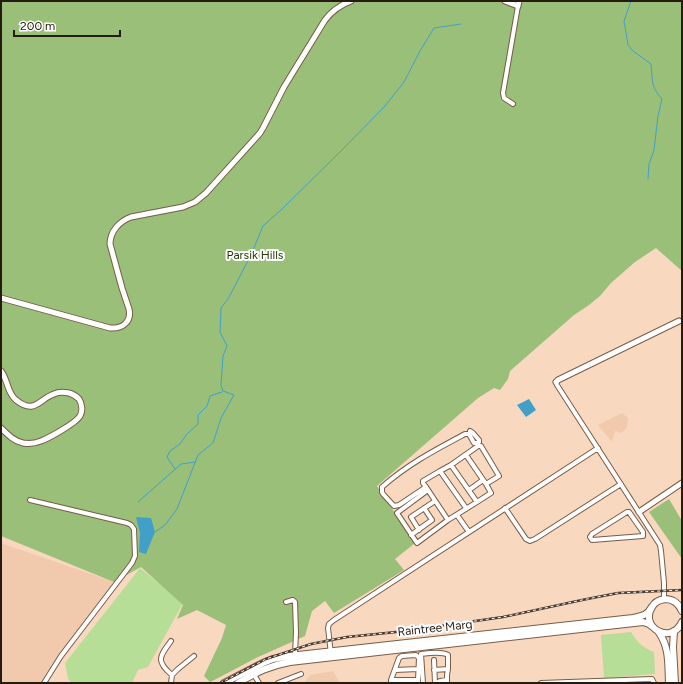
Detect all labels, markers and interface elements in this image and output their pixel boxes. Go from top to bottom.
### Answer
scale bar [14,12,120,38]
text: 200 m [20,19,55,33]
park label: Parsik Hills [227,248,284,262]
street label: Raintree Marg [397,617,473,639]

